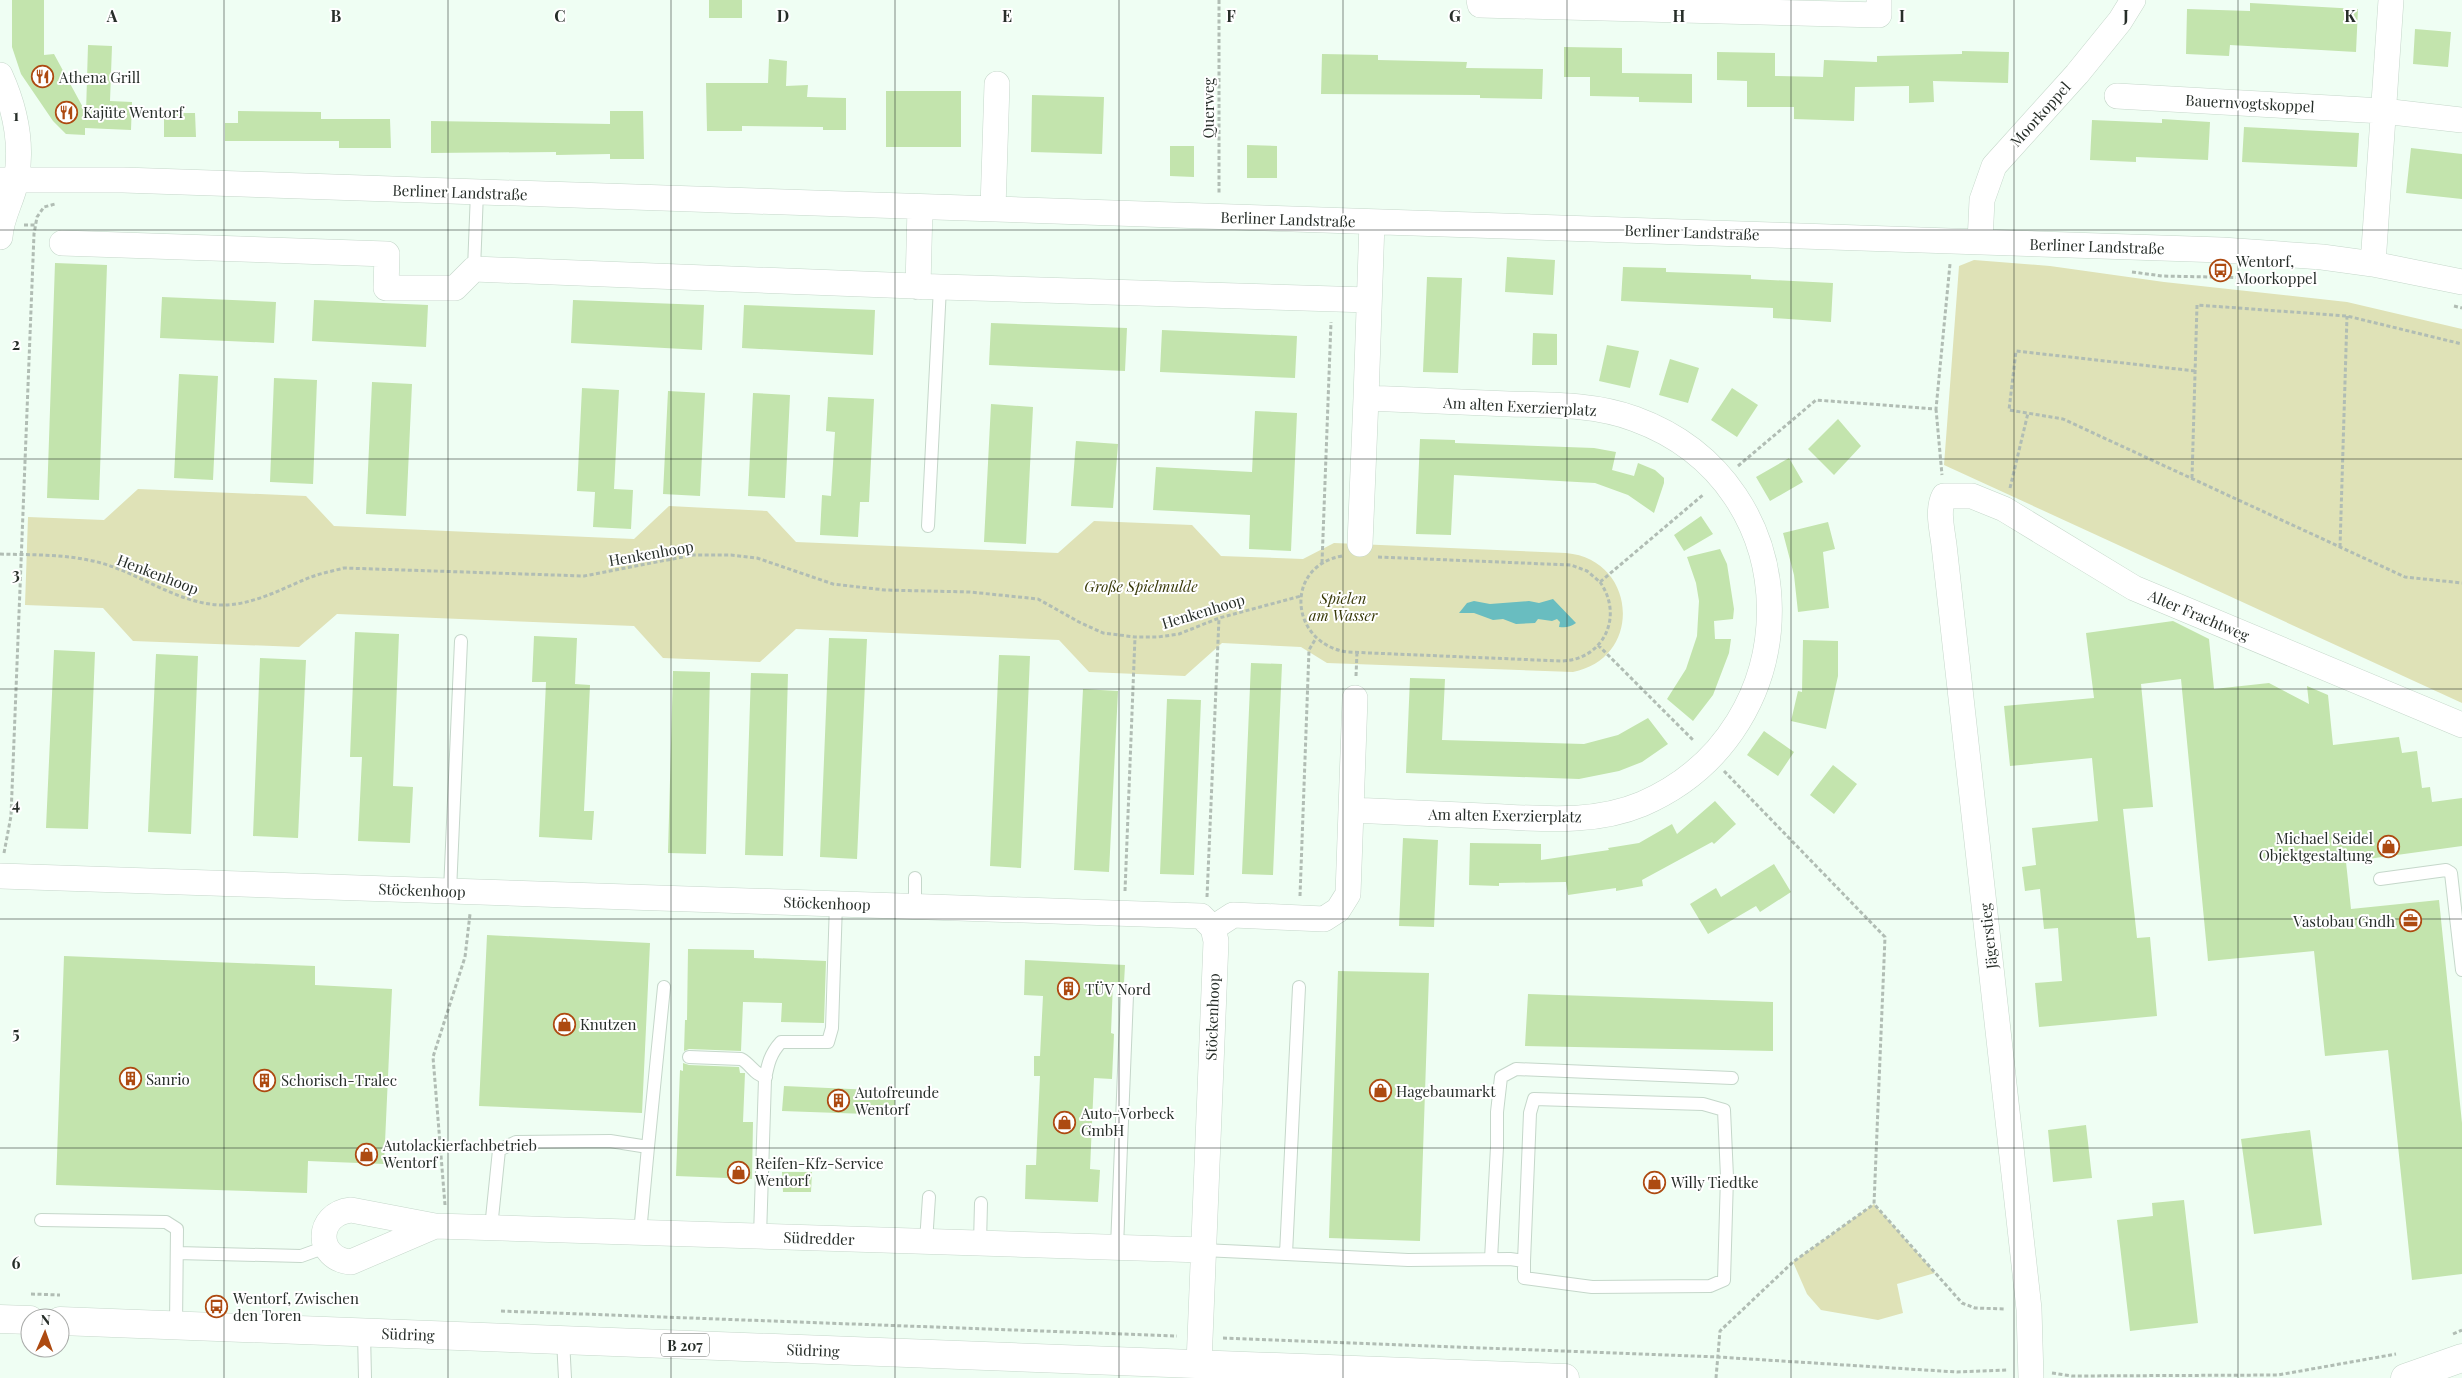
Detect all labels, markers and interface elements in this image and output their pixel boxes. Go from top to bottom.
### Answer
text: A [106,5,118,26]
text: B [331,5,342,26]
text: C [554,5,566,26]
text: D [777,5,789,26]
text: E [1002,5,1012,26]
text: F [1226,5,1236,26]
text: G [1449,5,1461,26]
text: H [1673,5,1686,26]
text: I [1899,5,1905,26]
text: J [2122,5,2129,26]
text: K [2344,5,2356,26]
restaurant icon: Athena Grill [31,65,55,89]
place label: Athena Grill [58,67,140,87]
street label: Querweg [1198,77,1218,139]
street label: Moorkoppel [2005,77,2075,151]
street label: Bauernvogtskoppel [2185,90,2315,116]
restaurant icon: Kajüte Wentorf [55,100,79,124]
place label: Kajüte Wentorf [83,102,184,122]
text: 1 [13,104,19,125]
street label: Berliner Landstraße [392,180,528,204]
street label: Berliner Landstraße [1220,207,1356,231]
street label: Berliner Landstraße [1624,220,1760,244]
street label: Berliner Landstraße [2029,234,2165,258]
place label: Wentorf, Moorkoppel [2235,251,2317,288]
bus stop icon: Wentorf, Moorkoppel [2208,258,2232,282]
text: 2 [12,333,20,354]
street label: Am alten Exerzierplatz [1442,392,1597,420]
street label: Henkenhoop [607,536,695,570]
street label: Henkenhoop [114,549,202,599]
text: 3 [12,563,20,584]
park label: Große Spielmulde [1084,576,1198,596]
street label: Alter Frachtweg [2145,584,2253,645]
park label: Spielen am Wasser [1309,588,1378,625]
street label: Henkenhoop [1159,589,1247,633]
text: 4 [12,793,20,814]
street label: Am alten Exerzierplatz [1427,804,1582,826]
place label: Michael Seidel Objektgestaltung [2259,828,2373,865]
shop icon: Michael Seidel Objektgestaltung [2377,835,2401,859]
street label: Stöckenhoop [378,878,466,902]
street label: Stöckenhoop [783,891,871,915]
street label: Jägerstieg [1975,902,2001,971]
office icon: Vastobau Gndh [2399,909,2423,933]
place label: Vastobau Gndh [2292,911,2395,931]
street label: Stöckenhoop [1200,973,1224,1061]
building icon: TÜV Nord [1057,977,1081,1001]
place label: TÜV Nord [1085,979,1151,999]
shop icon: Knutzen [552,1012,576,1036]
place label: Knutzen [580,1014,637,1034]
text: 5 [12,1022,20,1043]
building icon: Sanrio [118,1067,142,1091]
building icon: Schorisch-Tralec [253,1068,277,1092]
place label: Sanrio [146,1069,190,1089]
place label: Schorisch-Tralec [281,1070,397,1090]
shop icon: Hagebaumarkt [1368,1079,1392,1103]
place label: Hagebaumarkt [1396,1081,1496,1101]
place label: Autofreunde Wentorf [854,1082,939,1119]
building icon: Autofreunde Wentorf [827,1089,851,1113]
place label: Auto-Vorbeck GmbH [1080,1103,1175,1140]
shop icon: Auto-Vorbeck GmbH [1053,1110,1077,1134]
place label: Autolackierfachbetrieb Wentorf [382,1135,537,1172]
shop icon: Autolackierfachbetrieb Wentorf [355,1142,379,1166]
place label: Reifen-Kfz-Service Wentorf [754,1153,884,1190]
shop icon: Reifen-Kfz-Service Wentorf [727,1160,751,1184]
shop icon: Willy Tiedtke [1643,1170,1667,1194]
place label: Willy Tiedtke [1670,1172,1758,1192]
street label: Südredder [783,1227,855,1249]
text: 6 [12,1252,21,1273]
place label: Wentorf, Zwischen den Toren [232,1288,359,1325]
bus stop icon: Wentorf, Zwischen den Toren [205,1295,229,1319]
north arrow [20,1308,70,1358]
text: N [40,1310,51,1329]
street label: Südring [381,1323,435,1345]
road number: B 207 [661,1334,709,1356]
street label: Südring [786,1339,840,1361]

